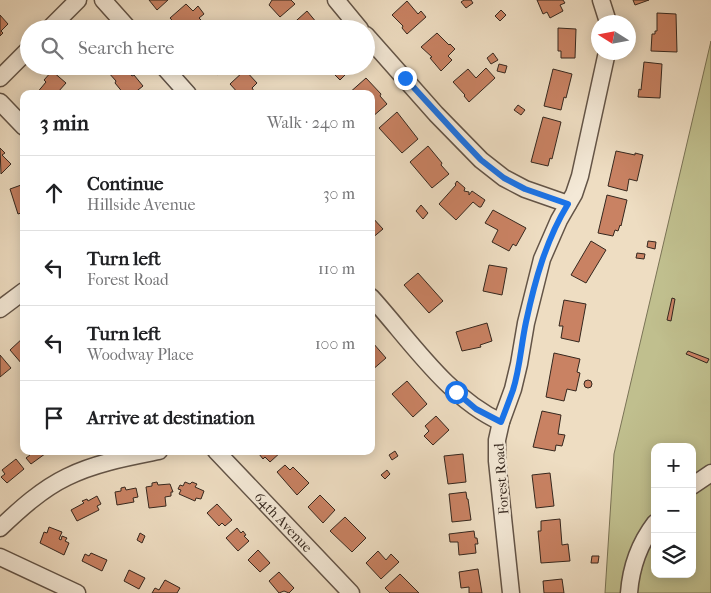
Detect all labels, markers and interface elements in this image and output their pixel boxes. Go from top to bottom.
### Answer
north arrow [591,15,636,60]
search box [20,20,375,75]
icon: search [38,34,66,62]
text: Search here [78,37,174,59]
route end [394,67,417,90]
text: 3 min [40,111,89,135]
text: Walk · 240 m [267,113,355,132]
text: Continue [87,173,163,195]
icon: ahead [40,179,68,207]
text: 30 m [323,184,355,203]
text: Hillside Avenue [87,195,195,214]
text: Turn left [87,248,161,270]
icon: left [40,254,68,282]
text: 110 m [318,259,355,278]
text: Forest Road [87,270,169,289]
text: Turn left [87,323,161,345]
icon: left [40,329,68,357]
text: 100 m [315,334,355,353]
text: Woodway Place [87,345,194,364]
route start [445,381,468,404]
icon: arrive [40,404,68,432]
text: Arrive at destination [87,407,255,429]
street label: Forest Road [490,442,512,515]
map controls [651,443,696,578]
button: + [651,443,696,488]
button: − [651,488,696,533]
street label: 64th Avenue [250,489,316,556]
button: layers [651,533,696,578]

